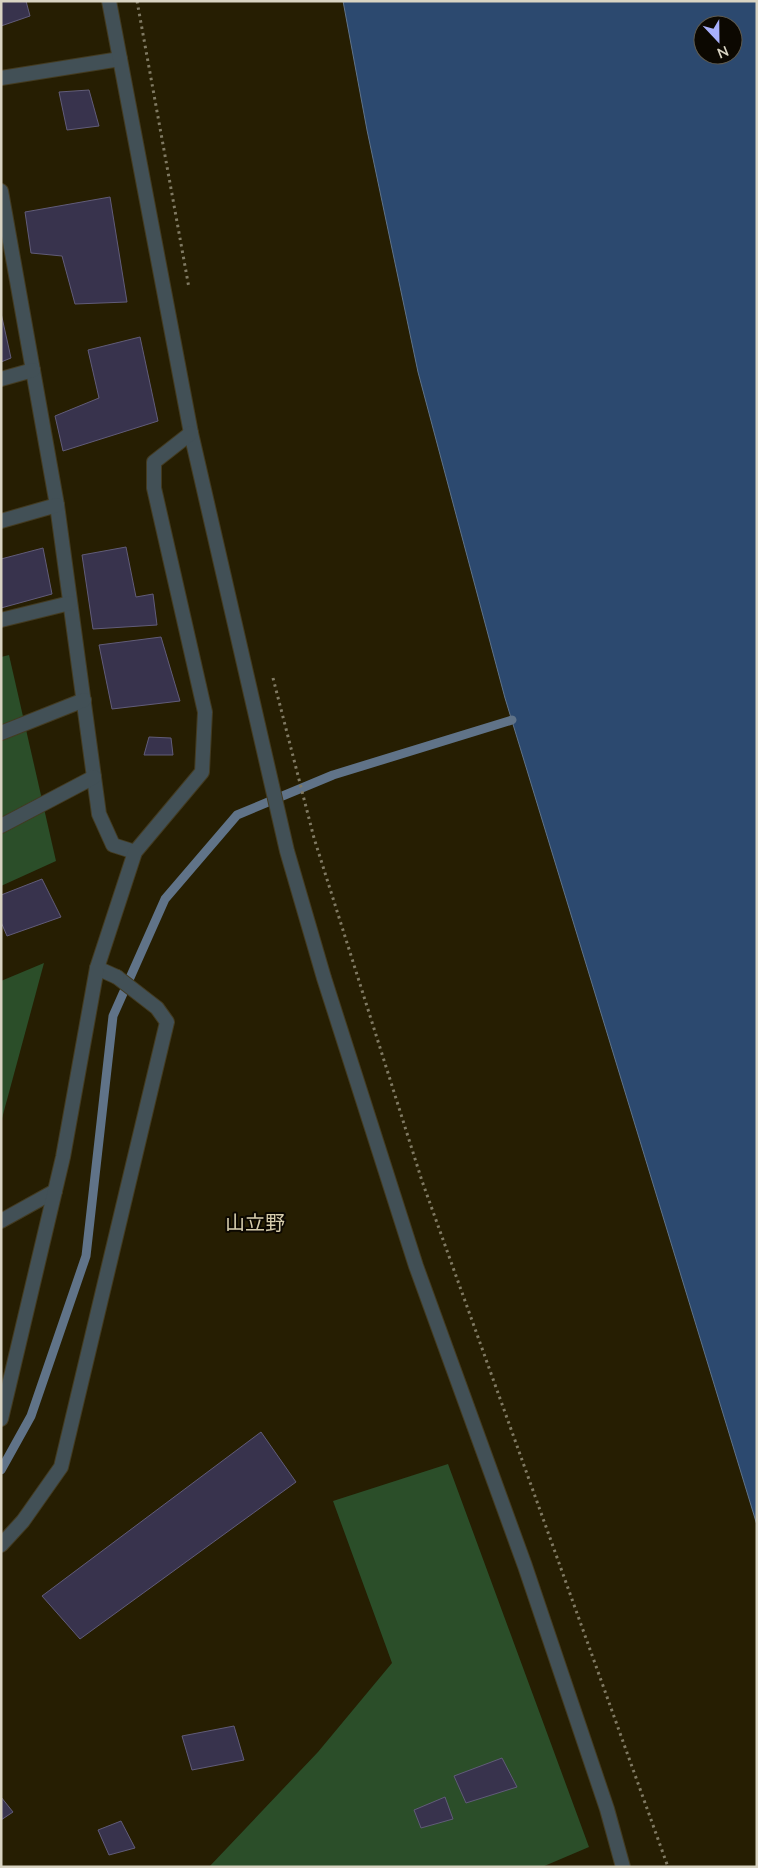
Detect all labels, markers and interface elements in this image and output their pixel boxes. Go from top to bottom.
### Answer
north arrow [693,15,743,65]
text: N [715,43,731,62]
district label: 山立野 [225,1210,285,1234]

